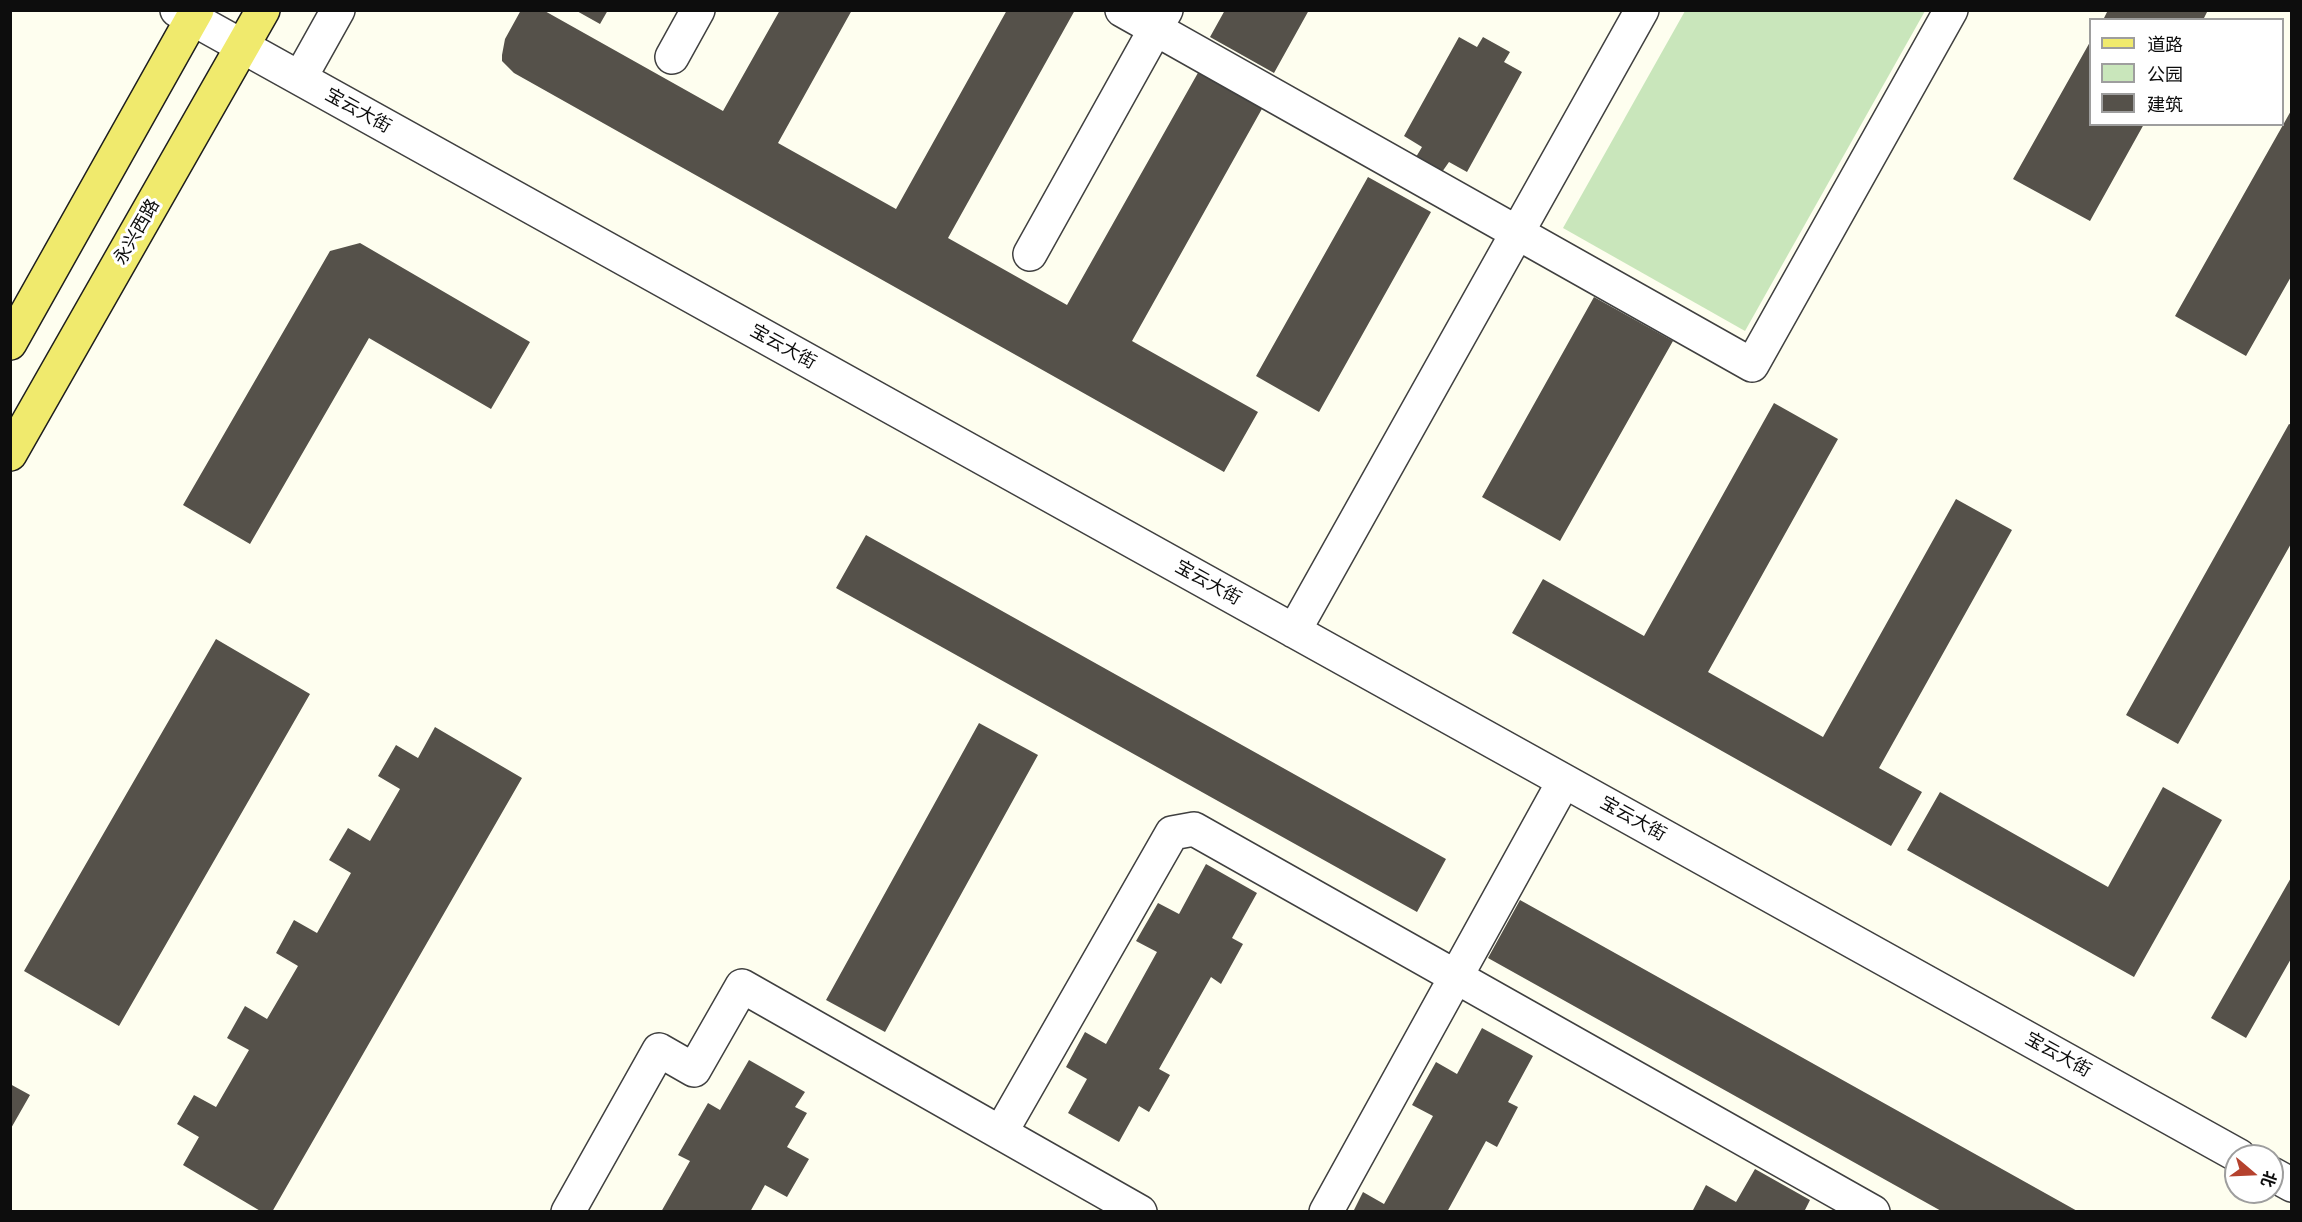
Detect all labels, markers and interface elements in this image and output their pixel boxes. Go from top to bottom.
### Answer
legend [2089,18,2284,126]
text: 道路 [2147,34,2183,56]
text: 公园 [2147,64,2183,86]
street label: 宝云大街 [321,84,395,138]
text: 建筑 [2147,94,2183,116]
street label: 永兴西路 [110,195,164,269]
street label: 宝云大街 [746,320,820,374]
street label: 宝云大街 [1171,556,1245,610]
street label: 宝云大街 [1596,792,1670,846]
street label: 宝云大街 [2021,1028,2095,1082]
north arrow [2224,1144,2284,1204]
text: 北 [2257,1168,2281,1190]

